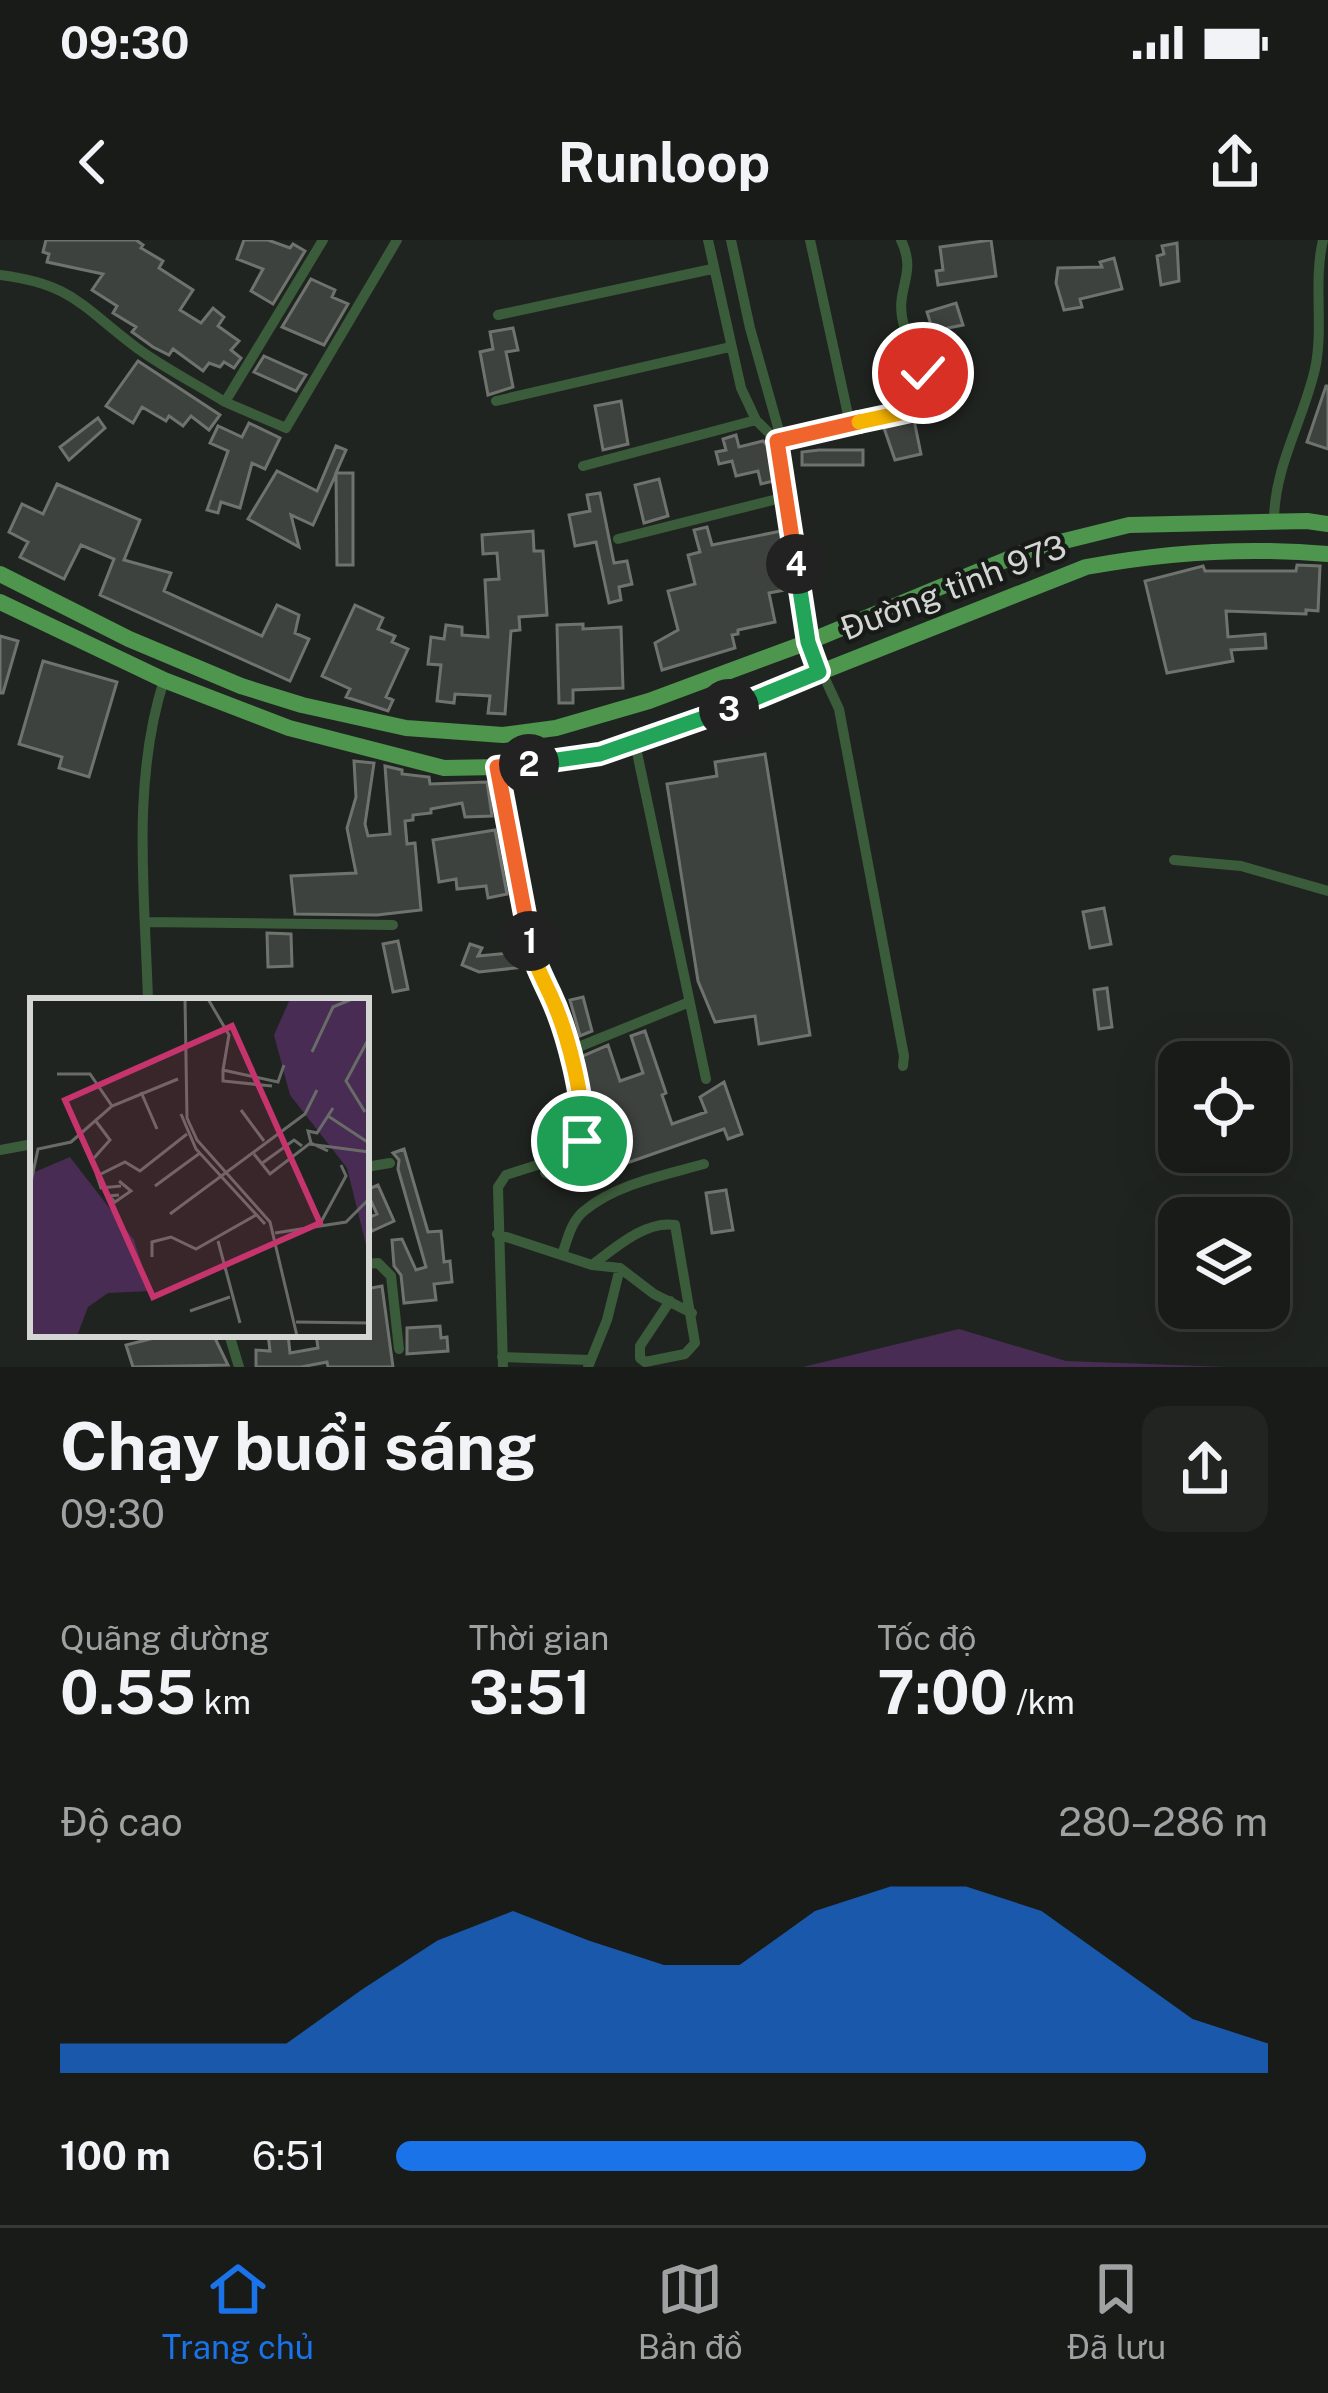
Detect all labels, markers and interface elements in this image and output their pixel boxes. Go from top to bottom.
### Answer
text: 09:30 [60,16,189,69]
icon: back [60,129,126,195]
icon: share [1202,129,1268,195]
text: Runloop [558,131,770,194]
pin [872,322,974,424]
icon: check [890,340,956,406]
street label: Đường tỉnh 973 [835,526,1071,648]
pin: 4 [766,534,826,594]
text: 4 [785,545,807,583]
pin: 3 [699,679,759,739]
text: 3 [718,690,740,728]
pin: 2 [499,734,559,794]
text: 2 [519,745,539,783]
pin: 1 [500,911,560,971]
text: 1 [523,922,537,960]
inset map [30,998,369,1337]
map controls [1158,1041,1290,1329]
button: locate [1158,1041,1290,1173]
pin [531,1090,633,1192]
icon: arrive [549,1108,615,1174]
button: layers [1158,1197,1290,1329]
button: share [1142,1406,1268,1532]
text: Chạy buổi sáng [60,1407,537,1485]
text: 09:30 [60,1491,165,1537]
text: Quãng đường [60,1619,270,1657]
text: Thời gian [469,1619,609,1657]
text: Tốc độ [877,1619,977,1657]
text: 0.55 [60,1657,196,1728]
text: 3:51 [469,1657,591,1728]
text: 7:00 [877,1657,1008,1728]
text: km [196,1683,251,1721]
text: /km [1008,1683,1075,1721]
text: Độ cao [60,1799,183,1845]
text: 280–286 m [1059,1799,1268,1845]
text: 100 m [60,2133,171,2179]
text: 6:51 [252,2133,326,2179]
tab: Trang chủ [162,2256,314,2366]
tab: Bản đồ [638,2256,743,2366]
tab: Đã lưu [1066,2256,1166,2366]

